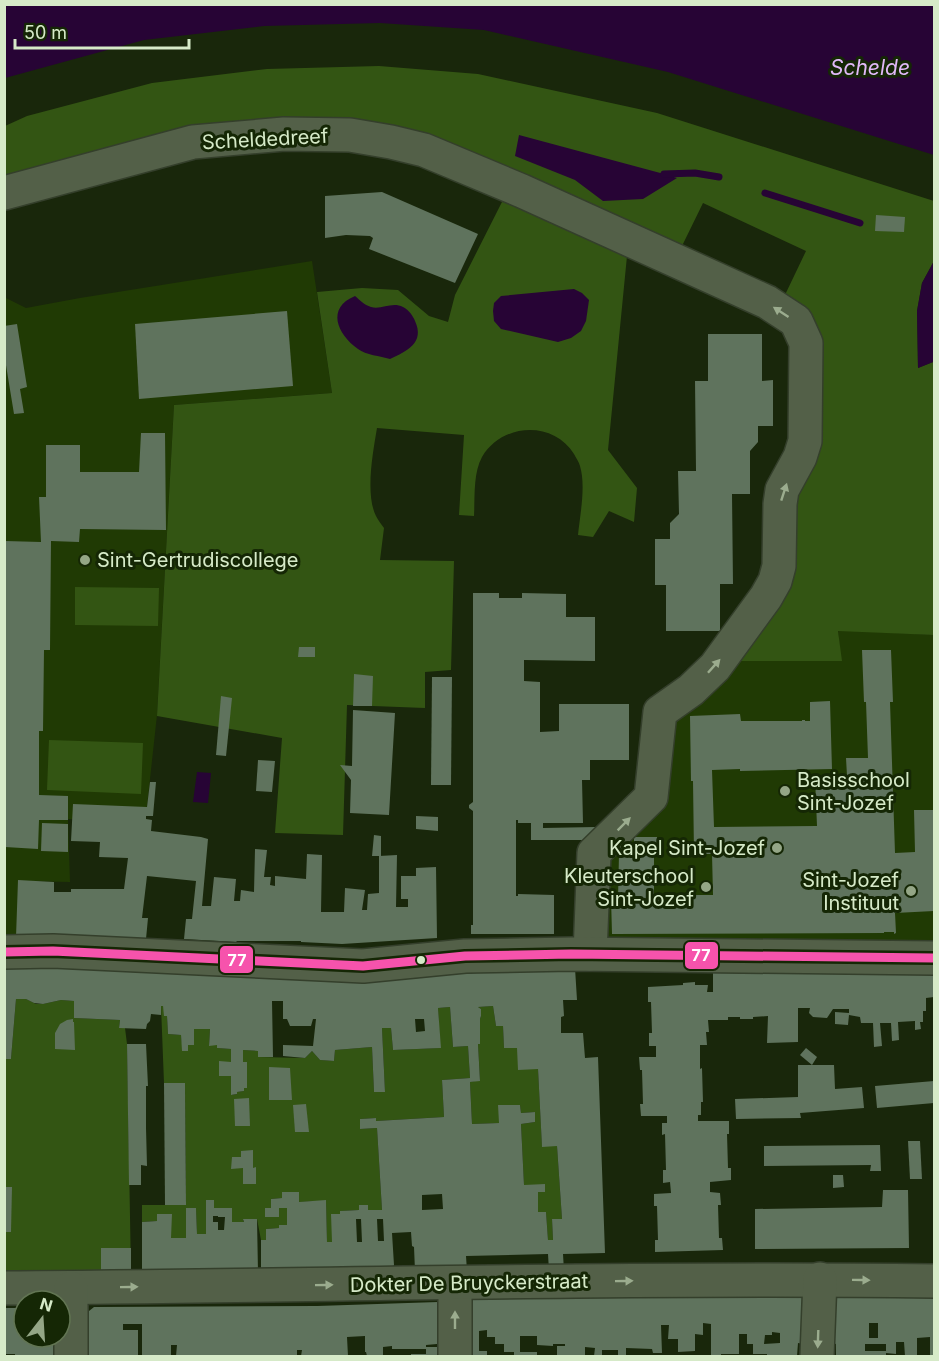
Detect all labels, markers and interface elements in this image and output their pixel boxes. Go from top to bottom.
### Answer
scale bar [15,12,189,50]
text: 50 m [24,22,67,43]
water label: Schelde [830,55,910,80]
street label: Scheldedreef [201,124,329,154]
one-way arrow [773,307,789,318]
one-way arrow [779,483,789,501]
place label: Sint-Gertrudiscollege [97,548,299,572]
marker: Sint-Gertrudiscollege [78,553,92,567]
one-way arrow [707,659,721,674]
place label: Basisschool Sint-Jozef [797,768,910,815]
marker: Basisschool Sint-Jozef [778,784,792,798]
one-way arrow [616,817,630,831]
place label: Kapel Sint-Jozef [609,836,766,860]
marker: Kapel Sint-Jozef [770,841,784,855]
place label: Kleuterschool Sint-Jozef [564,864,695,911]
place label: Sint-Jozef Instituut [802,868,900,915]
marker: Kleuterschool Sint-Jozef [699,880,713,894]
marker: Sint-Jozef Instituut [904,884,918,898]
line badge: 77 [684,941,719,970]
line badge: 77 [219,945,254,974]
text: 77 [692,945,710,965]
text: 77 [228,950,246,970]
unlabelled marker [415,954,427,966]
street label: Dokter De Bruyckerstraat [350,1269,589,1297]
one-way arrow [852,1275,871,1285]
one-way arrow [615,1276,634,1286]
one-way arrow [315,1280,334,1290]
one-way arrow [120,1282,139,1292]
north arrow [12,1289,72,1349]
text: N [38,1293,55,1316]
one-way arrow [450,1310,460,1329]
one-way arrow [813,1329,823,1348]

